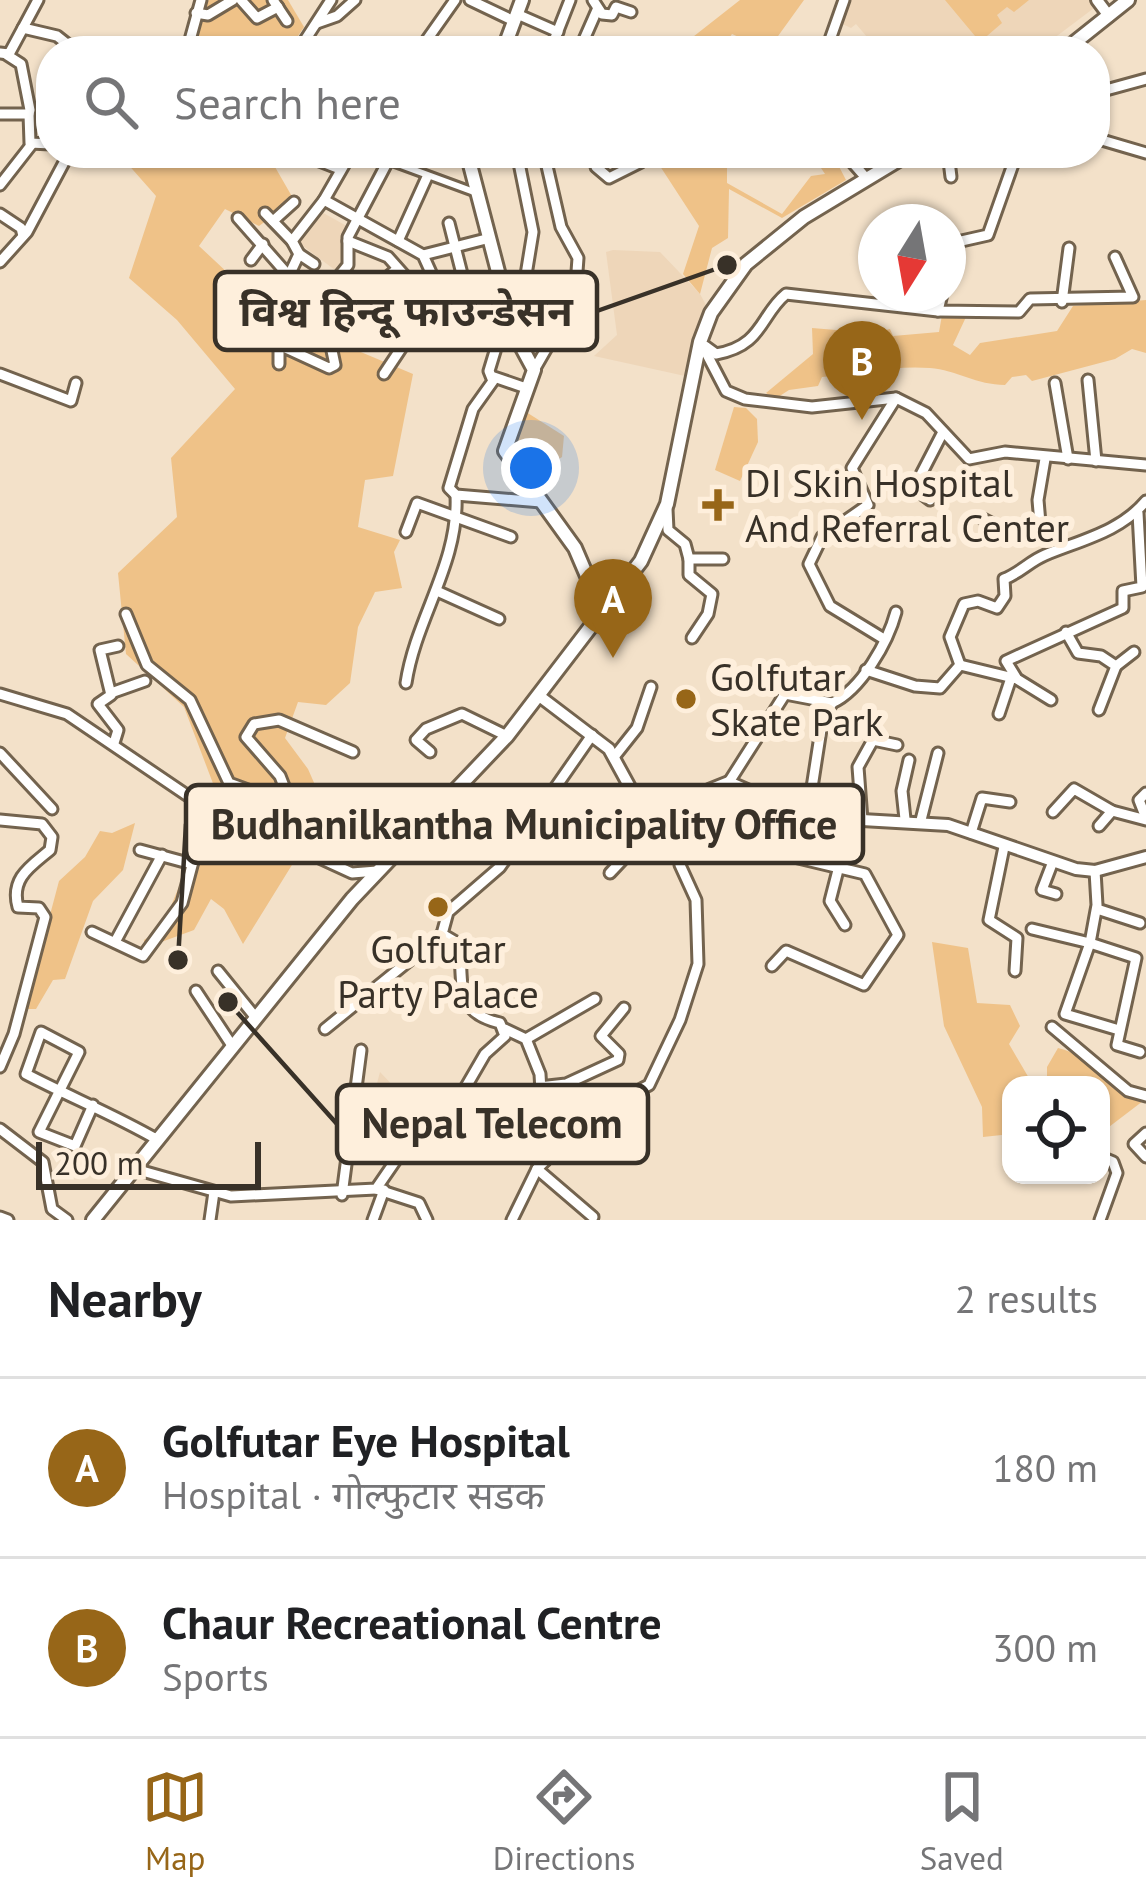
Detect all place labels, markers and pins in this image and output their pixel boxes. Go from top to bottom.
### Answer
callout: विश्व हिन्दू फाउन्डेसन [215,272,597,350]
pin: B [823,321,901,420]
place label: DI Skin Hospital And Referral Center [745,457,1069,553]
marker: DI Skin Hospital And Referral Center [702,489,734,521]
pin: A [574,559,652,658]
place label: Golfutar Skate Park [710,651,884,747]
marker: Golfutar Skate Park [673,686,699,712]
callout: Budhanilkantha Municipality Office [186,785,863,863]
marker: Golfutar Party Palace [425,894,451,920]
place label: Golfutar Party Palace [337,923,539,1019]
callout: Nepal Telecom [337,1085,648,1163]

